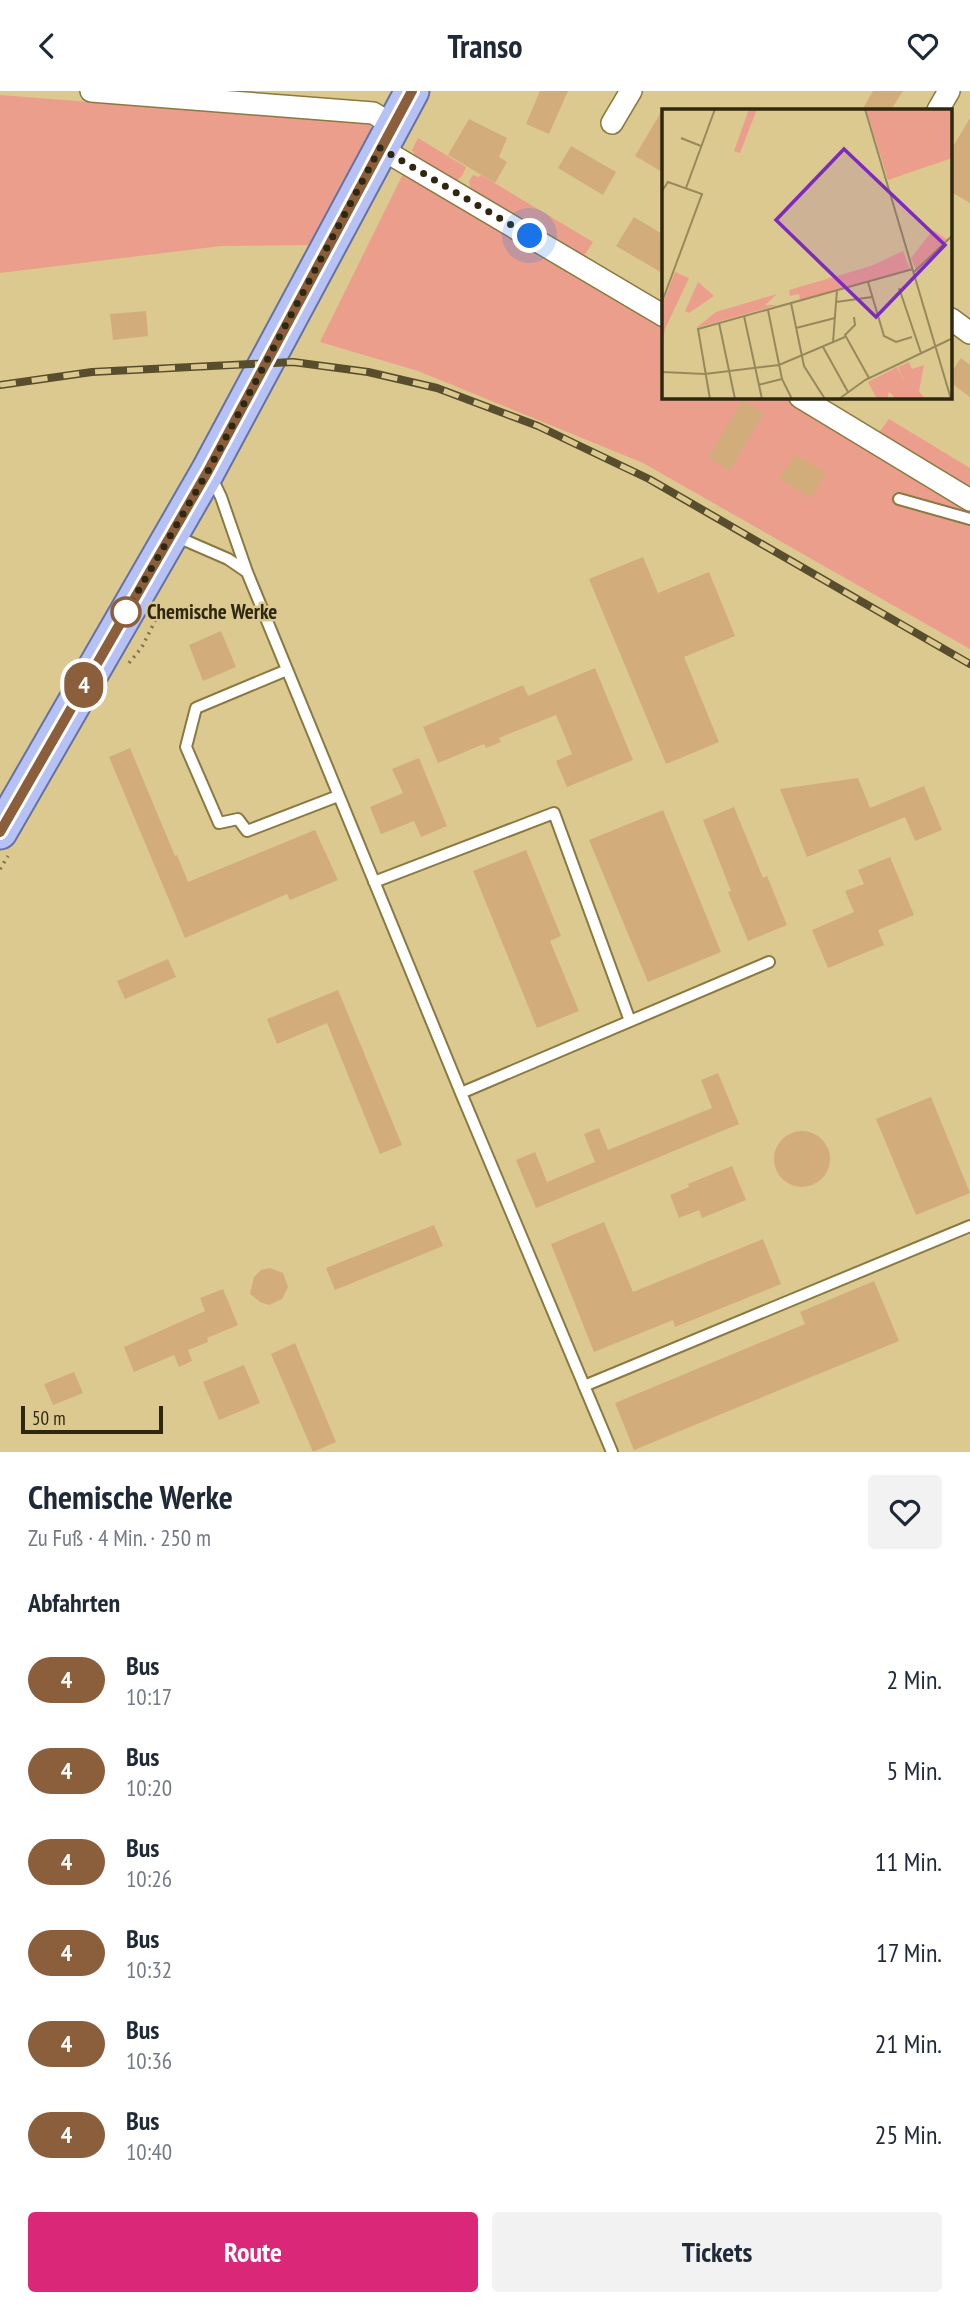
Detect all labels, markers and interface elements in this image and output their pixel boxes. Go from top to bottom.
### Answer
text: Transo [448,25,522,67]
icon: back [28,27,66,65]
icon: heart [904,27,942,65]
inset map [662,109,953,399]
your location [512,218,547,253]
marker: Chemische Werke [111,597,141,627]
place label: Chemische Werke [147,598,277,625]
line badge: 4 [61,662,107,708]
text: 4 [78,669,90,700]
scale bar [21,1403,163,1435]
text: 50 m [32,1406,66,1430]
text: Chemische Werke [28,1475,233,1518]
button: heart [868,1475,942,1549]
text: Zu Fuß · 4 Min. · 250 m [28,1523,211,1552]
text: Abfahrten [28,1586,120,1619]
text: Bus [126,1649,159,1682]
text: 2 Min. [887,1663,942,1696]
text: 4 [61,1664,72,1695]
text: 10:17 [126,1682,172,1711]
text: Bus [126,1740,159,1773]
text: 5 Min. [887,1754,942,1787]
text: 4 [61,1755,72,1786]
text: 10:20 [126,1773,172,1802]
text: Bus [126,1831,159,1864]
text: 11 Min. [875,1845,942,1878]
text: 4 [61,1846,72,1877]
text: 10:26 [126,1864,172,1893]
text: Bus [126,1922,159,1955]
text: 17 Min. [876,1936,942,1969]
text: 4 [61,1937,72,1968]
text: 10:32 [126,1955,172,1984]
text: Bus [126,2013,159,2046]
text: 21 Min. [875,2027,942,2060]
text: 4 [61,2028,72,2059]
text: 10:36 [126,2046,172,2075]
text: Bus [126,2104,159,2137]
text: 25 Min. [875,2118,942,2151]
text: 4 [61,2119,72,2150]
text: 10:40 [126,2137,172,2166]
button: Route [28,2212,478,2292]
button: Tickets [492,2212,942,2292]

